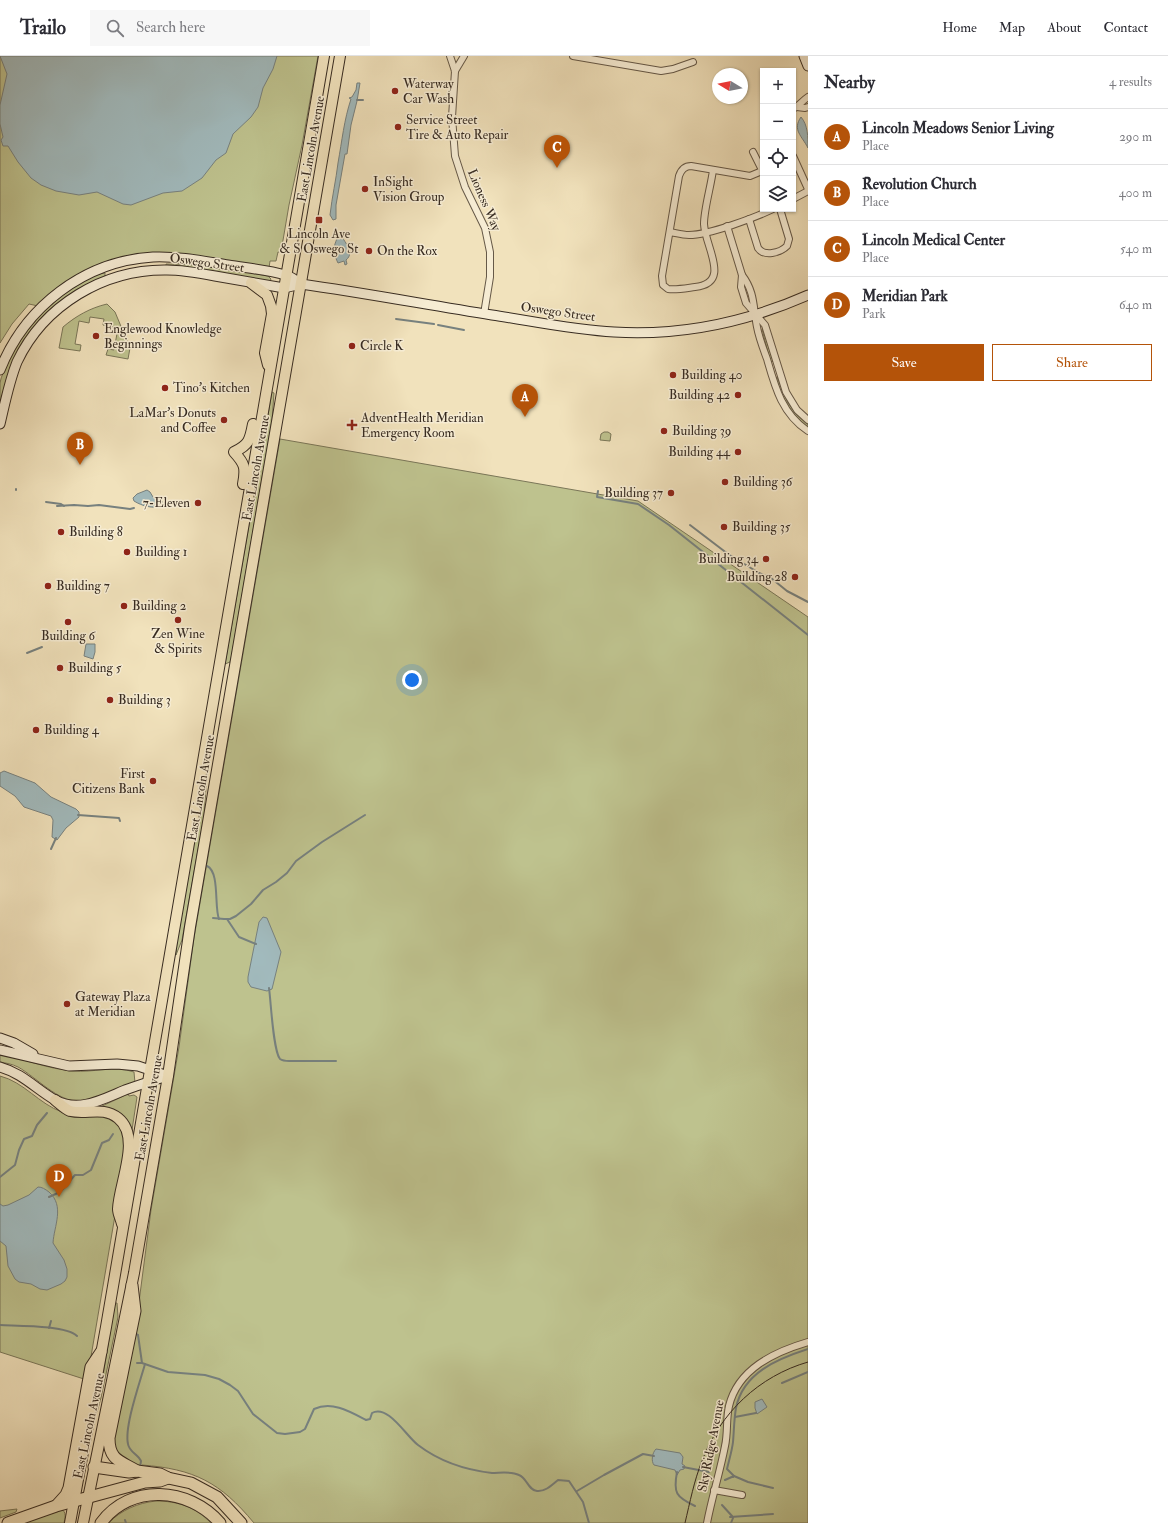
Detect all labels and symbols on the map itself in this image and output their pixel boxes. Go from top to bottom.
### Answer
north arrow [712,68,748,104]
place label: Waterway Car Wash [402,76,454,107]
marker: Waterway Car Wash [390,86,400,96]
street label: East Lincoln Avenue [294,94,328,203]
place label: Service Street Tire & Auto Repair [406,112,509,144]
marker: Service Street Tire & Auto Repair [393,122,403,132]
pin: C [544,135,570,168]
street label: Lioness Way [463,167,504,234]
place label: InSight Vision Group [373,174,445,206]
marker: InSight Vision Group [360,184,370,194]
marker: Lincoln Ave & S Oswego St [314,215,324,225]
place label: Lincoln Ave & S Oswego St [280,226,358,257]
place label: On the Rox [377,243,438,259]
marker: On the Rox [364,246,374,256]
street label: Oswego Street [169,250,245,276]
street label: Oswego Street [520,299,596,325]
place label: Englewood Knowledge Beginnings [104,321,222,352]
marker: Englewood Knowledge Beginnings [91,331,101,341]
place label: Circle K [360,338,404,354]
marker: Circle K [347,341,357,351]
place label: Building 40 [681,367,742,383]
marker: Building 40 [668,370,678,380]
place label: Tino's Kitchen [173,380,250,396]
marker: Tino's Kitchen [160,383,170,393]
pin: A [512,384,538,417]
place label: Building 42 [669,387,730,403]
marker: Building 42 [733,390,743,400]
place label: LaMar's Donuts and Coffee [129,405,217,436]
place label: AdventHealth Meridian Emergency Room [360,410,484,442]
street label: East Lincoln Avenue [239,413,273,522]
marker: LaMar's Donuts and Coffee [219,415,229,425]
marker: AdventHealth Meridian Emergency Room [346,419,358,431]
place label: Building 39 [672,423,731,439]
marker: Building 39 [659,426,669,436]
pin: B [67,432,93,465]
place label: Building 44 [668,444,731,460]
marker: Building 44 [733,447,743,457]
place label: Building 36 [733,474,794,490]
marker: Building 36 [720,477,730,487]
place label: Building 37 [604,485,663,501]
marker: Building 37 [666,488,676,498]
place label: 7-Eleven [143,495,190,511]
marker: 7-Eleven [193,498,203,508]
place label: Building 35 [732,519,791,535]
marker: Building 35 [719,522,729,532]
place label: Building 8 [69,524,123,540]
marker: Building 8 [56,527,66,537]
place label: Building 1 [135,544,188,560]
marker: Building 1 [122,547,132,557]
place label: Building 34 [698,551,759,567]
marker: Building 34 [761,554,771,564]
place label: Building 28 [727,569,787,585]
marker: Building 28 [790,572,800,582]
place label: Building 7 [56,578,110,594]
marker: Building 7 [43,581,53,591]
place label: Building 2 [132,598,187,614]
marker: Building 2 [119,601,129,611]
marker: Zen Wine & Spirits [173,615,183,625]
marker: Building 6 [63,617,73,627]
place label: Zen Wine & Spirits [151,626,205,658]
place label: Building 6 [41,628,97,644]
place label: Building 5 [68,660,122,676]
marker: Building 5 [55,663,65,673]
your location [402,670,422,690]
place label: Building 3 [118,692,171,708]
marker: Building 3 [105,695,115,705]
place label: Building 4 [44,722,100,738]
marker: Building 4 [31,725,41,735]
street label: East Lincoln Avenue [184,733,218,842]
place label: First Citizens Bank [72,766,146,797]
marker: First Citizens Bank [148,776,158,786]
place label: Gateway Plaza at Meridian [75,989,151,1020]
marker: Gateway Plaza at Meridian [62,999,72,1009]
street label: East Lincoln Avenue [132,1053,166,1162]
pin: D [46,1164,72,1197]
street label: East Lincoln Avenue [70,1371,108,1480]
street label: Sky Ridge Avenue [694,1398,729,1493]

